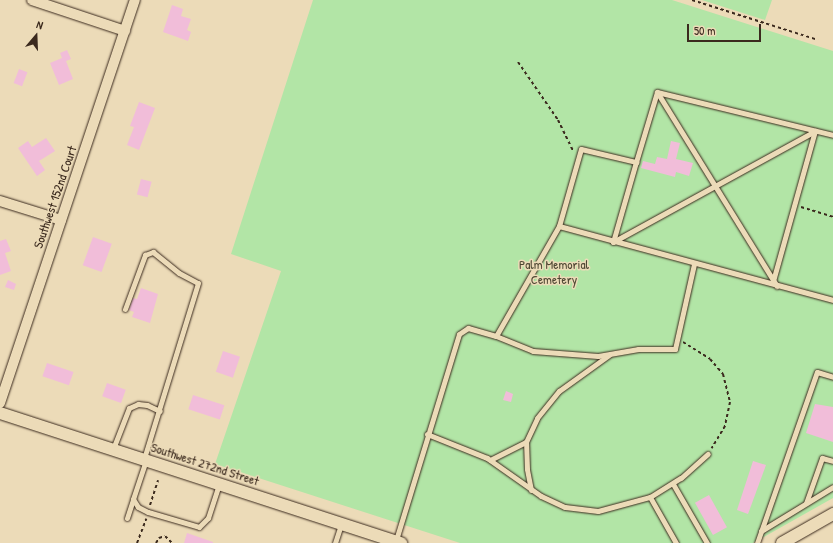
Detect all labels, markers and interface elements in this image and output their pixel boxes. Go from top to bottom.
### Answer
north arrow [16,16,56,56]
scale bar [689,16,763,42]
text: N [35,17,45,32]
text: 50 m [694,22,715,39]
street label: Southwest 152nd Court [30,144,80,250]
park label: Palm Memorial Cemetery [519,257,589,288]
street label: Southwest 272nd Street [149,439,261,489]

